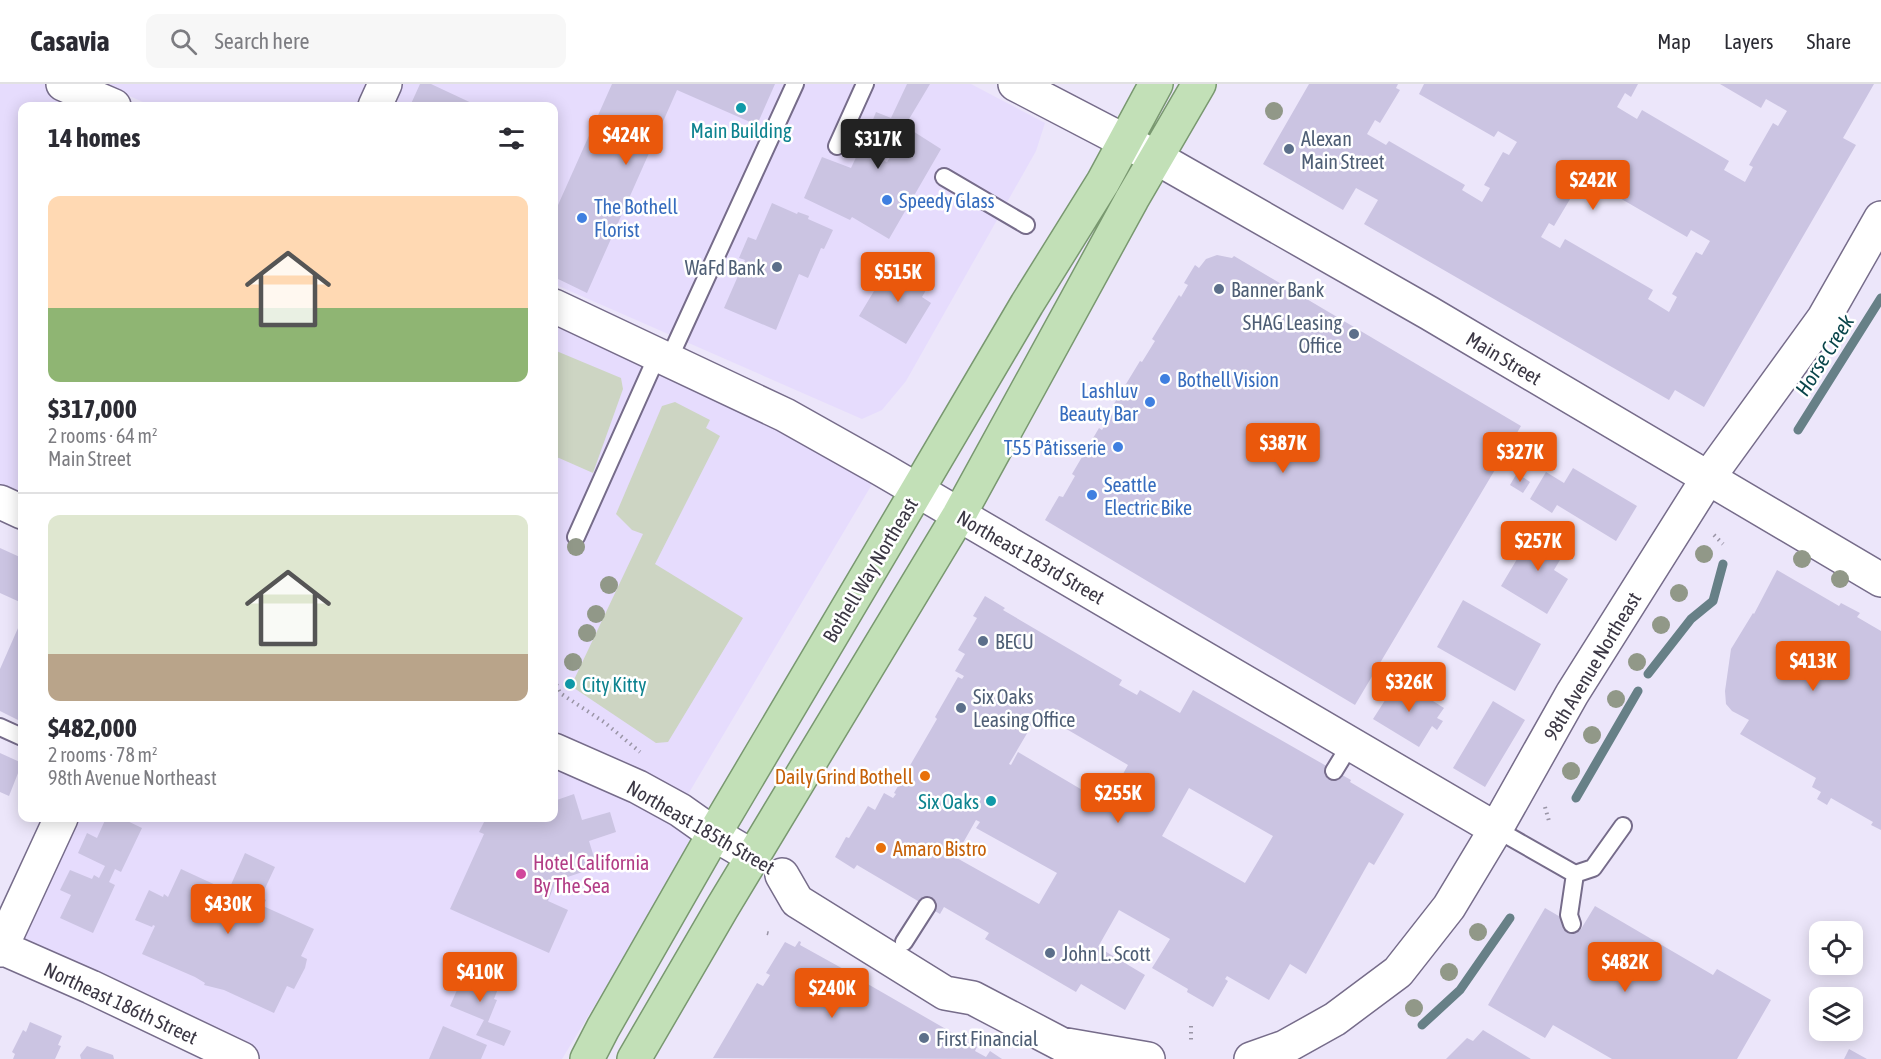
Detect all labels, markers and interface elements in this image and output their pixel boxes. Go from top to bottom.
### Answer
search box [146,14,566,68]
text: Casavia [30,25,110,57]
icon: search [167,25,200,58]
text: Search here [215,28,309,54]
text: Map [1657,29,1691,53]
text: Layers [1724,29,1774,53]
text: Share [1807,29,1851,53]
marker: Main Building [734,101,748,115]
pin: $424K [584,115,668,166]
place label: Main Building [691,119,792,142]
pin: $317K [836,119,920,170]
icon: filters [495,122,528,155]
text: 14 homes [48,123,141,153]
text: $424K [603,123,649,146]
text: $317K [855,127,901,150]
place label: Alexan Main Street [1301,127,1385,173]
marker: Alexan Main Street [1282,142,1296,156]
pin: $242K [1551,160,1635,211]
text: $242K [1570,168,1616,191]
place label: Speedy Glass [899,189,995,212]
marker: Speedy Glass [880,193,894,207]
place label: The Bothell Florist [594,195,679,241]
marker: The Bothell Florist [575,211,589,225]
icon: home [234,235,342,343]
pin: $515K [856,252,940,303]
place label: WaFd Bank [685,256,765,279]
marker: WaFd Bank [770,260,784,274]
text: $515K [875,260,921,283]
place label: Banner Bank [1231,278,1324,301]
marker: Banner Bank [1212,282,1226,296]
water label: Horse Creek [1790,309,1859,400]
place label: SHAG Leasing Office [1243,311,1342,357]
marker: SHAG Leasing Office [1347,327,1361,341]
street label: Main Street [1462,327,1546,390]
place label: Bothell Vision [1177,368,1279,391]
marker: Bothell Vision [1158,372,1172,386]
place label: Lashluv Beauty Bar [1059,379,1139,425]
text: $317,000 [48,394,137,424]
marker: Lashluv Beauty Bar [1143,395,1157,409]
pin: $387K [1241,423,1325,474]
text: 2 rooms · 64 m² [48,424,158,447]
text: $387K [1260,431,1306,454]
pin: $327K [1478,432,1562,483]
place label: T55 Pâtisserie [1004,436,1106,459]
marker: T55 Pâtisserie [1111,440,1125,454]
text: $327K [1497,440,1543,463]
text: Main Street [48,447,132,470]
place label: Seattle Electric Bike [1104,473,1192,519]
marker: Seattle Electric Bike [1085,488,1099,502]
street label: Bothell Way Northeast [818,493,922,646]
street label: Northeast 183rd Street [953,505,1109,609]
pin: $257K [1496,521,1580,572]
text: $257K [1515,529,1561,552]
icon: home [234,554,342,662]
street label: 98th Avenue Northeast [1539,588,1645,744]
place label: BECU [995,630,1034,653]
marker: BECU [976,634,990,648]
pin: $413K [1771,641,1855,692]
text: $413K [1790,649,1836,672]
pin: $326K [1367,662,1451,713]
text: $326K [1386,670,1432,693]
place label: City Kitty [582,673,647,696]
marker: City Kitty [563,677,577,691]
place label: Six Oaks Leasing Office [973,685,1075,731]
marker: Six Oaks Leasing Office [954,701,968,715]
text: $482,000 [48,713,137,743]
text: 2 rooms · 78 m² [48,743,158,766]
place label: Daily Grind Bothell [775,765,914,788]
text: 98th Avenue Northeast [48,766,217,789]
marker: Daily Grind Bothell [918,769,932,783]
pin: $255K [1076,773,1160,824]
street label: Northeast 185th Street [623,775,779,879]
text: $255K [1095,781,1141,804]
place label: Six Oaks [918,790,979,813]
marker: Six Oaks [984,794,998,808]
place label: Amaro Bistro [893,837,987,860]
marker: Amaro Bistro [874,841,888,855]
place label: Hotel California By The Sea [533,851,649,897]
marker: Hotel California By The Sea [514,867,528,881]
pin: $430K [186,884,270,935]
text: $430K [205,892,251,915]
map controls [1809,921,1863,1041]
button: locate [1809,921,1863,975]
place label: John L. Scott [1062,942,1151,965]
pin: $482K [1583,942,1667,993]
marker: John L. Scott [1043,946,1057,960]
text: $482K [1602,950,1648,973]
pin: $410K [438,952,522,1003]
street label: Northeast 186th Street [41,957,202,1049]
text: $410K [457,960,503,983]
pin: $240K [790,968,874,1019]
text: $240K [809,976,855,999]
button: layers [1809,987,1863,1041]
place label: First Financial [936,1027,1039,1050]
marker: First Financial [917,1031,931,1045]

